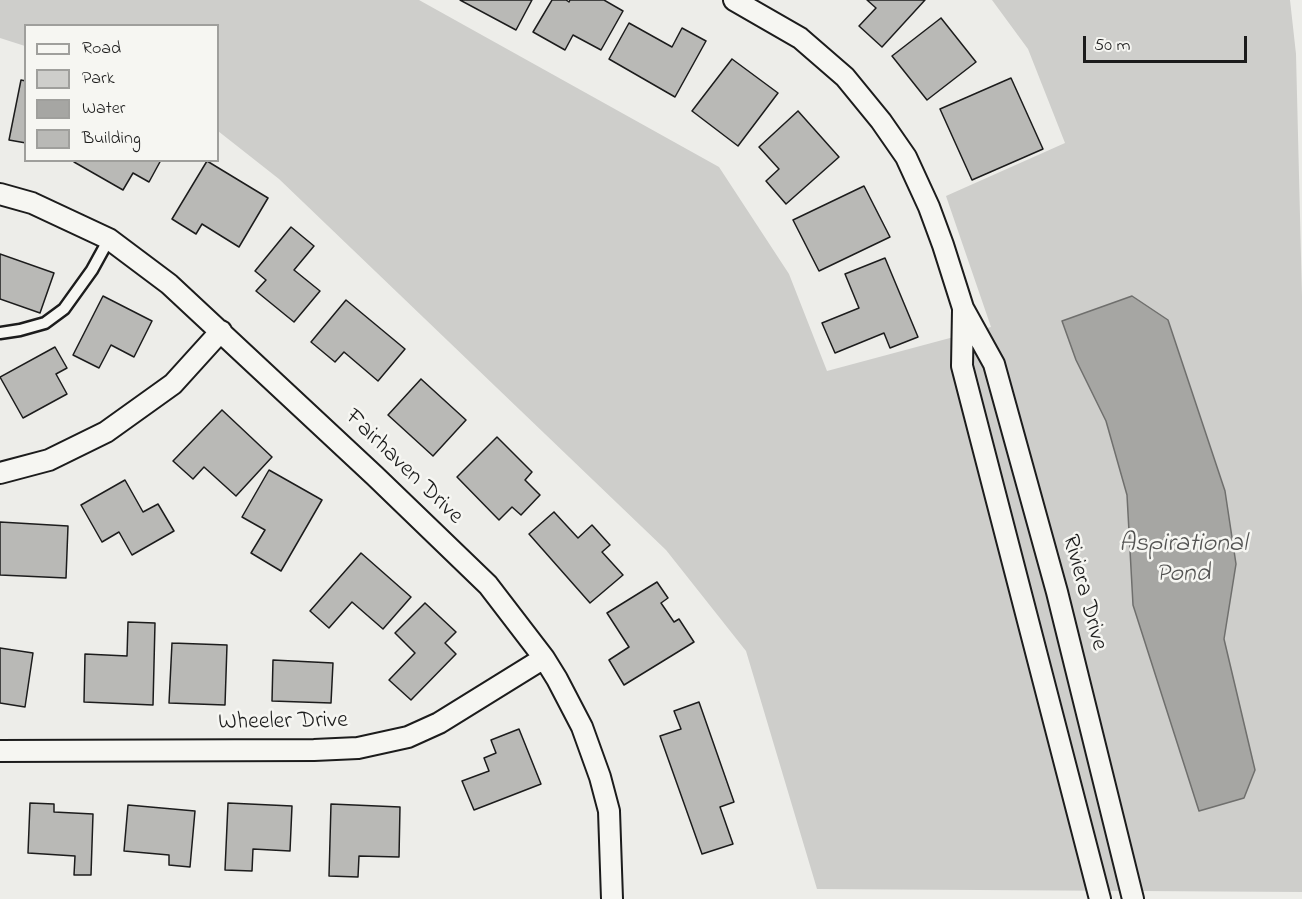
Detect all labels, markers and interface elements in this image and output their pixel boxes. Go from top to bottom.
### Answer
legend [24,24,219,162]
scale bar [1086,24,1250,62]
text: 50 m [1094,33,1131,59]
text: Road [82,36,121,62]
text: Park [82,66,115,92]
text: Water [82,96,125,122]
text: Building [82,126,141,152]
street label: Fairhaven Drive [338,404,468,532]
water label: Aspirational Pond [1119,530,1247,592]
street label: Riviera Drive [1054,532,1112,654]
street label: Wheeler Drive [218,707,348,739]

